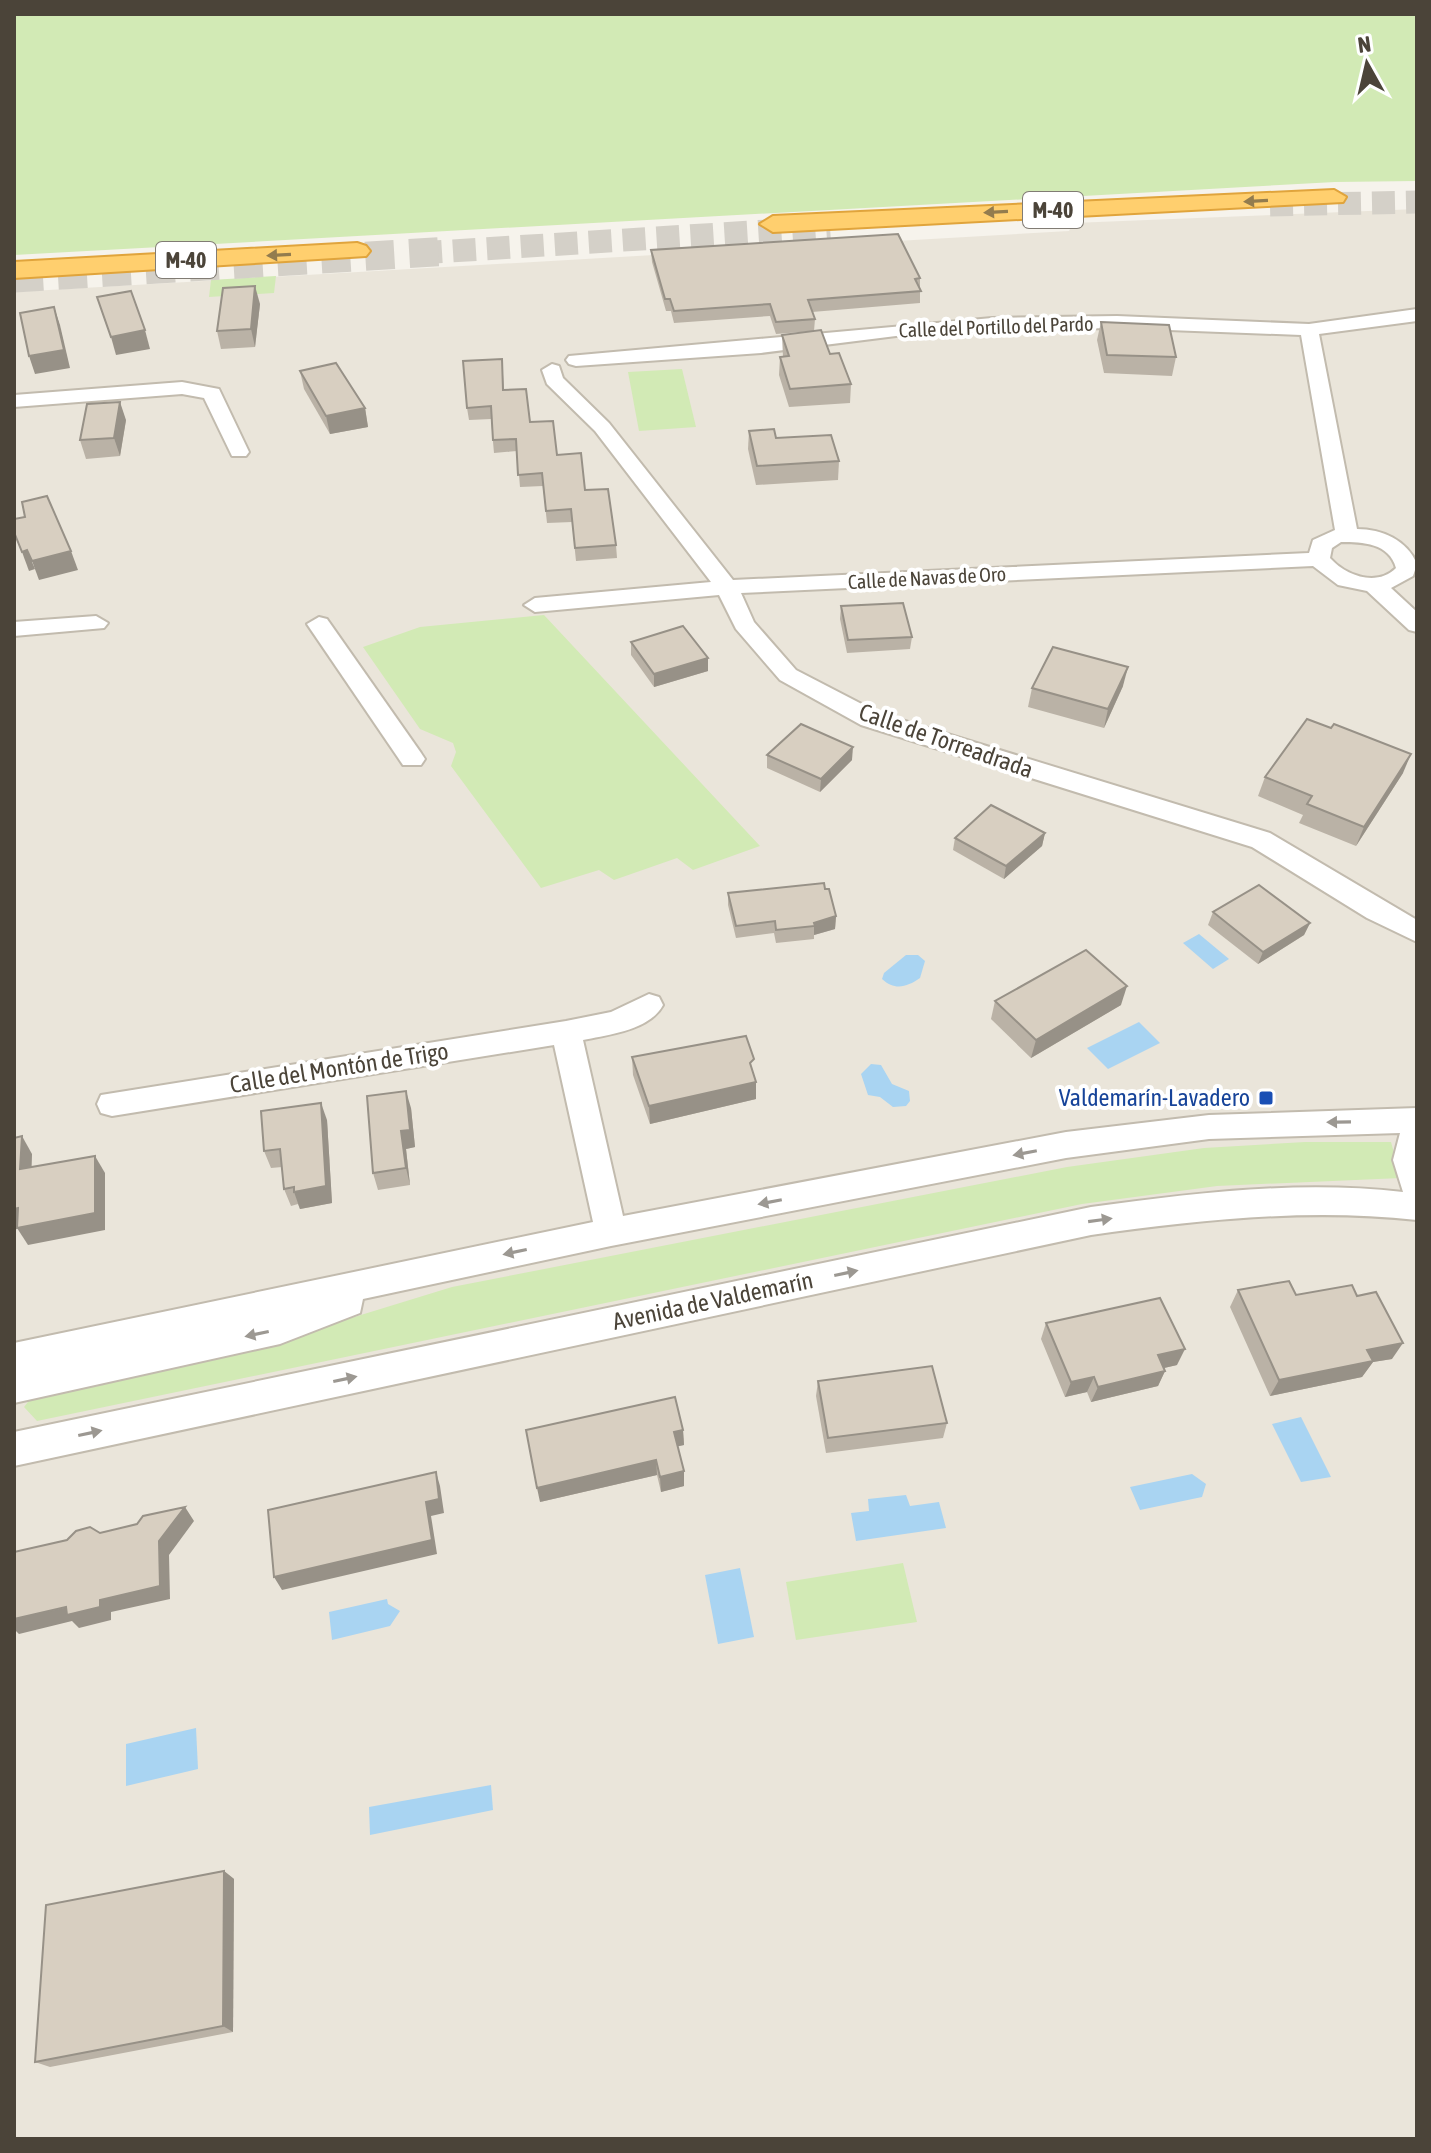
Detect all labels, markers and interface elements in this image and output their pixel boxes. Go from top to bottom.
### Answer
north arrow [1327,24,1407,104]
text: N [1356,30,1372,58]
road number: M-40 [1023,192,1083,228]
one-way arrow [1243,194,1268,207]
one-way arrow [983,206,1008,219]
road number: M-40 [156,242,216,278]
one-way arrow [266,249,291,262]
street label: Calle del Portillo del Pardo [898,312,1094,341]
street label: Calle de Navas de Oro [847,562,1007,593]
street label: Calle de Torreadrada [856,698,1037,783]
street label: Calle del Montón de Trigo [228,1037,450,1098]
place label: Valdemarín-Lavadero [1059,1084,1250,1111]
marker: Valdemarín-Lavadero [1257,1089,1275,1107]
one-way arrow [1326,1116,1351,1129]
one-way arrow [1012,1147,1037,1159]
one-way arrow [757,1196,782,1208]
one-way arrow [1088,1213,1113,1226]
one-way arrow [502,1247,527,1259]
street label: Avenida de Valdemarín [610,1266,816,1335]
one-way arrow [833,1266,858,1279]
one-way arrow [245,1328,270,1341]
one-way arrow [332,1372,357,1385]
one-way arrow [78,1426,103,1439]

